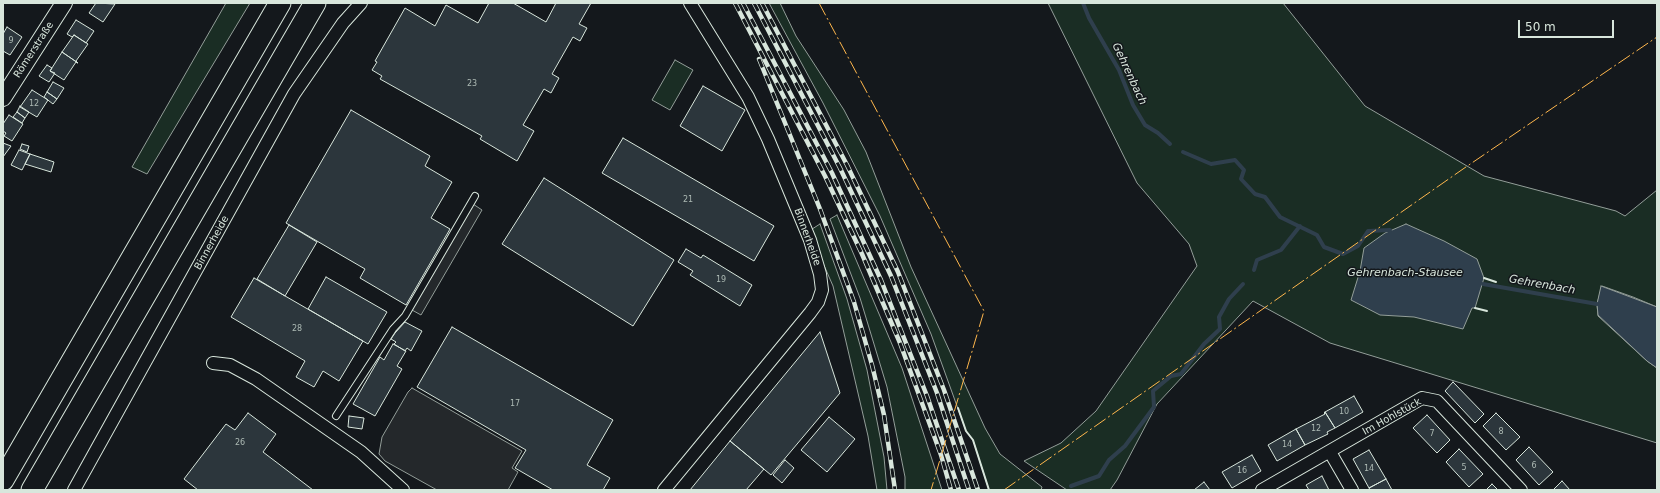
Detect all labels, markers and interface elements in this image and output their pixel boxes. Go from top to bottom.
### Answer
scale bar [1520,12,1616,38]
street label: Römerstraße [11,20,57,80]
text: 50 m [1525,20,1556,34]
house number: 9 [8,36,14,46]
water label: Gehrenbach [1109,41,1149,107]
house number: 23 [467,79,477,89]
house number: 12 [29,99,39,109]
house number: 21 [683,195,693,205]
street label: Binnerheide [791,207,823,267]
street label: Binnerheide [192,214,232,272]
water label: Gehrenbach-Stausee [1347,266,1463,280]
water label: Gehrenbach [1508,273,1576,297]
house number: 19 [716,275,726,285]
house number: 28 [292,324,302,334]
street label: Im Hohlstück [1360,396,1424,438]
house number: 17 [510,399,520,409]
house number: 10 [1339,407,1349,417]
house number: 12 [1311,424,1321,434]
house number: 8 [1498,427,1504,437]
house number: 7 [1429,429,1435,439]
house number: 26 [235,438,245,448]
house number: 14 [1282,440,1292,450]
house number: 6 [1531,461,1537,471]
house number: 5 [1461,463,1467,473]
house number: 14 [1364,464,1374,474]
house number: 16 [1237,466,1247,476]

